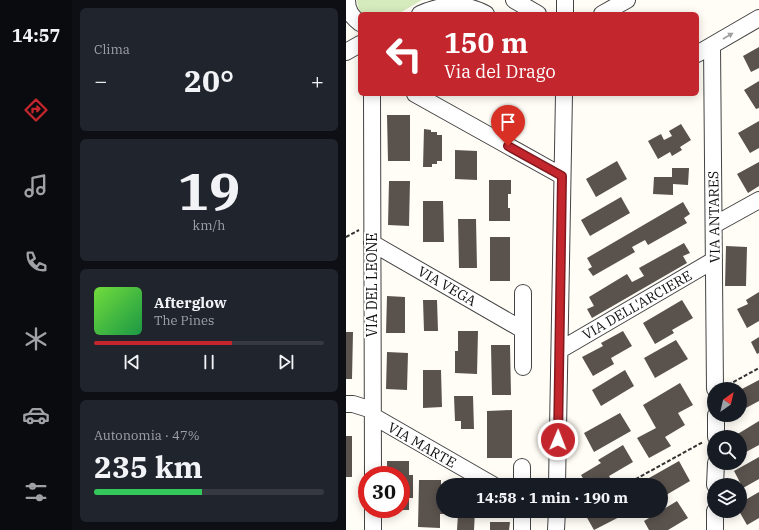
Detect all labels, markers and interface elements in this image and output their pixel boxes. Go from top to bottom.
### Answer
text: 14:57 [12,24,60,47]
text: 150 m [444,24,528,61]
icon: left [378,28,430,80]
one-way arrow [722,33,734,40]
text: Clima [94,41,130,58]
text: Via del Drago [444,60,556,83]
text: 20° [184,61,234,100]
text: − [94,66,107,95]
text: + [311,66,324,95]
icon: directions [22,96,50,124]
pin [491,105,525,146]
icon: arrive [497,111,519,133]
text: 19 [178,157,240,224]
street label: VIA ANTARES [704,171,724,263]
icon: music [22,172,50,200]
text: km/h [193,217,225,234]
street label: VIA DEL LEONE [363,233,381,337]
icon: phone [22,248,50,276]
street label: VIA VEGA [414,262,480,310]
street label: VIA DELL'ARCIERE [579,266,695,344]
text: Afterglow [154,293,227,312]
text: The Pines [154,312,214,329]
icon: climate [22,325,50,353]
icon: previous [121,351,143,373]
icon: pause [198,351,220,373]
icon: next [275,351,297,373]
north arrow [707,382,747,422]
map controls [707,382,747,518]
icon: car [22,401,50,429]
street label: VIA MARTE [385,418,459,472]
position arrow [537,419,579,461]
text: Autonomia · 47% [94,427,200,444]
button: search [707,430,747,470]
text: 235 km [94,447,203,486]
speed limit sign: 30 [358,466,410,518]
icon: filters [22,478,50,506]
button: layers [707,478,747,518]
text: 14:58 · 1 min · 190 m [476,488,628,507]

